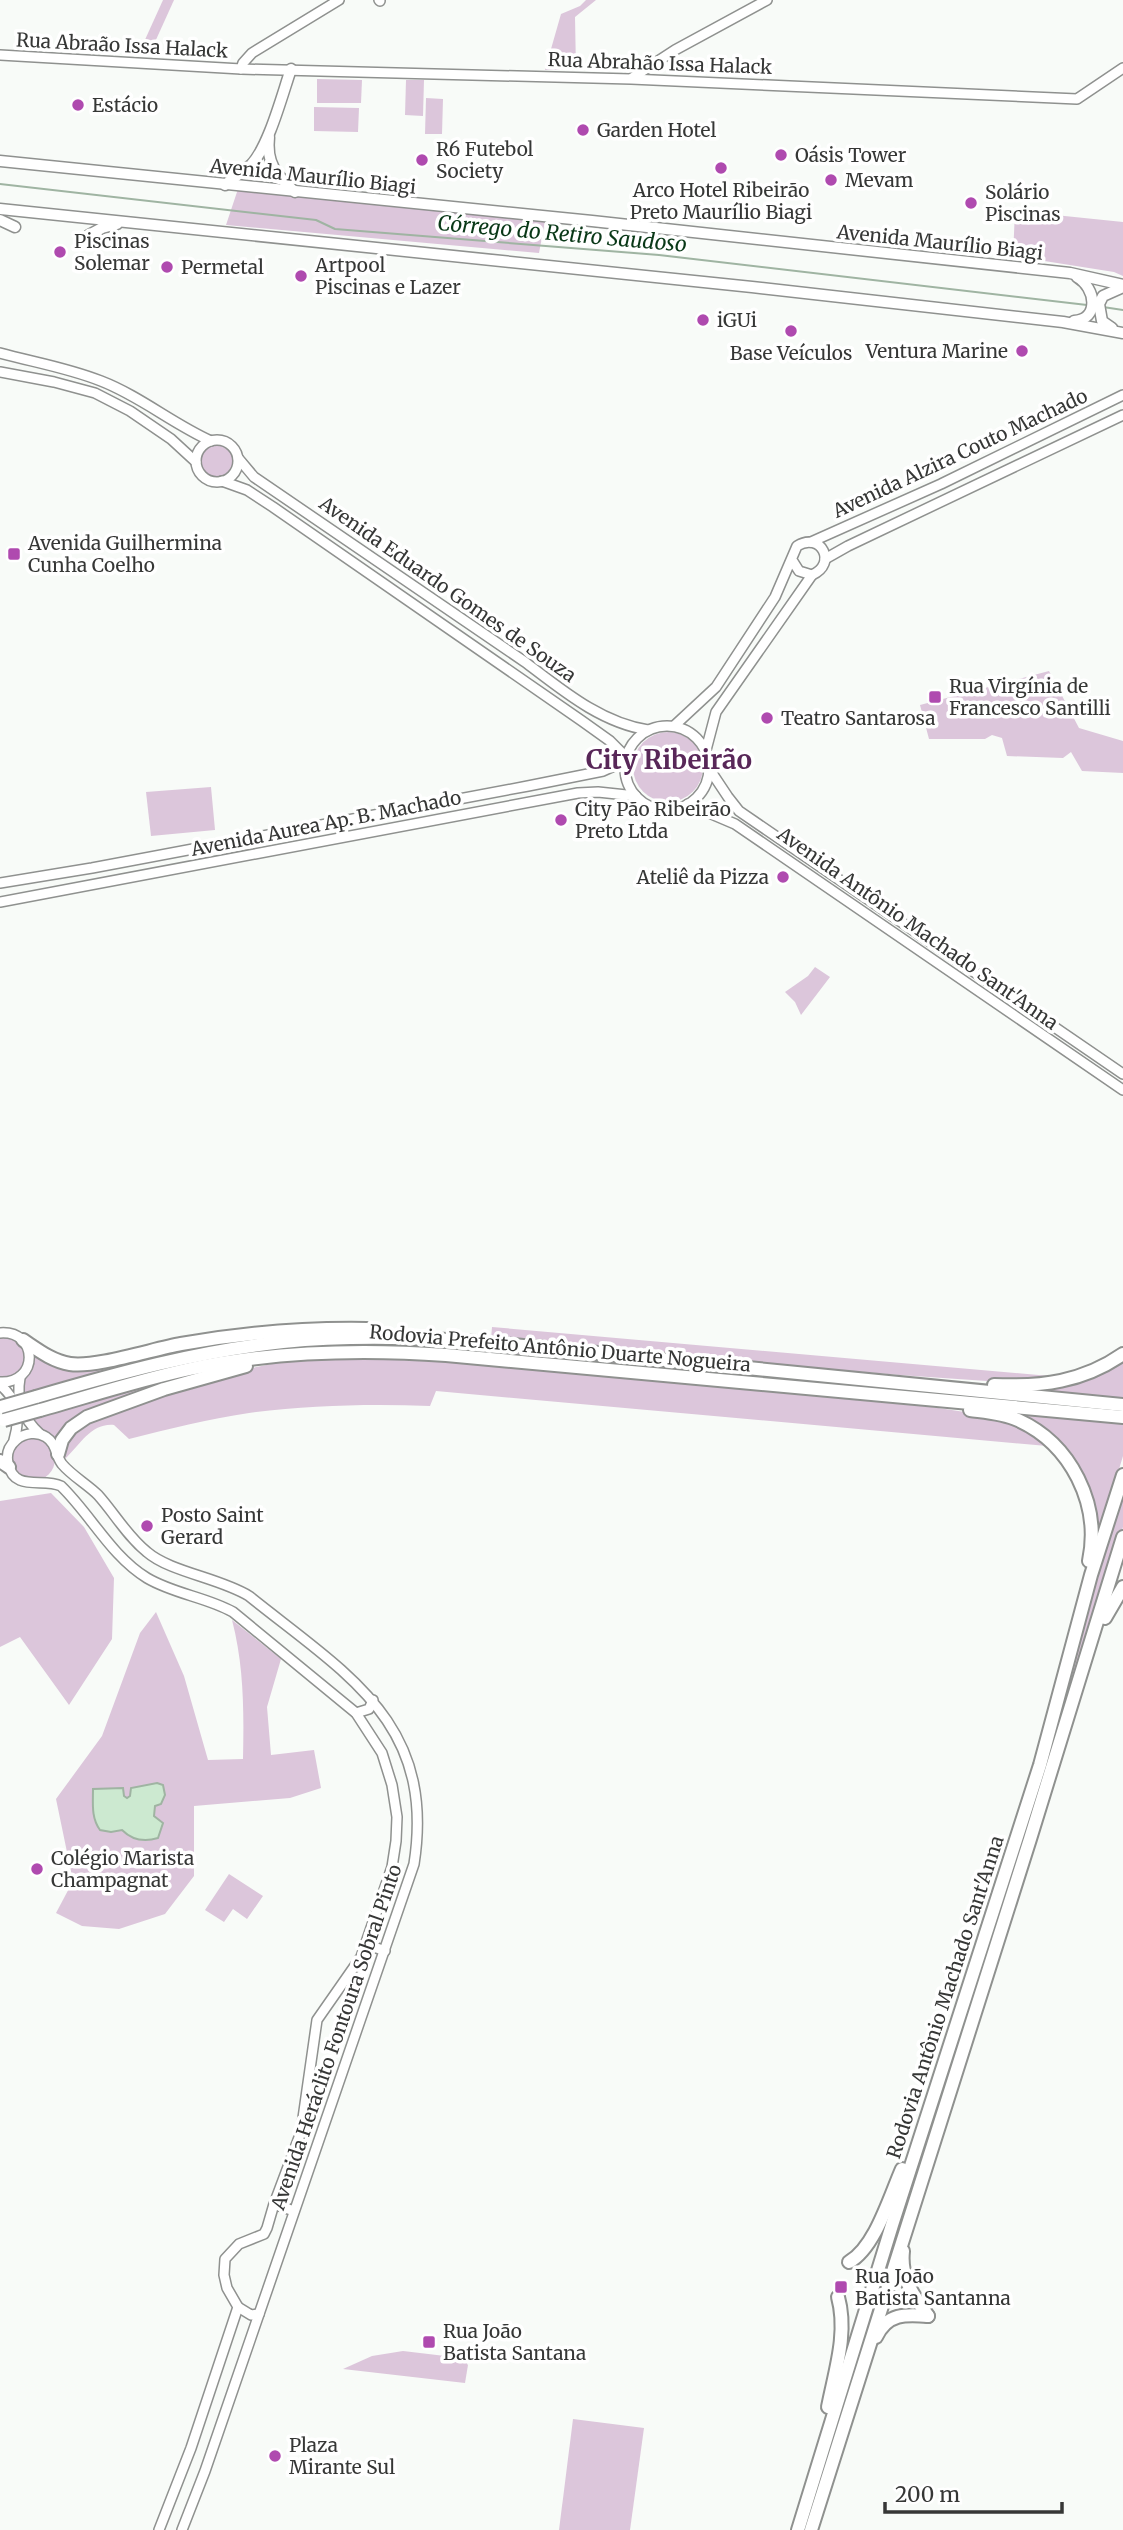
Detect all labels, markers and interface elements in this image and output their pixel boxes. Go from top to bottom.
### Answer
street label: Rua Abraão Issa Halack [15,27,229,63]
street label: Rua Abrahão Issa Halack [547,47,773,79]
place label: Estácio [92,93,158,117]
marker: Estácio [70,97,86,113]
place label: Garden Hotel [597,118,716,142]
marker: Garden Hotel [575,122,591,138]
place label: R6 Futebol Society [436,137,534,183]
place label: Oásis Tower [795,143,907,167]
marker: Oásis Tower [773,147,789,163]
marker: R6 Futebol Society [414,152,430,168]
street label: Avenida Maurílio Biagi [208,153,417,199]
marker: Arco Hotel Ribeirão Preto Maurílio Biagi [713,160,729,176]
place label: Mevam [845,168,914,192]
marker: Mevam [823,172,839,188]
place label: Arco Hotel Ribeirão Preto Maurílio Biagi [630,178,812,224]
place label: Solário Piscinas [985,180,1061,226]
marker: Solário Piscinas [963,195,979,211]
water label: Córrego do Retiro Saudoso [436,209,688,258]
street label: Avenida Maurílio Biagi [835,219,1044,265]
place label: Piscinas Solemar [74,229,150,275]
marker: Piscinas Solemar [52,244,68,260]
place label: Artpool Piscinas e Lazer [314,253,461,299]
place label: Permetal [181,255,264,279]
marker: Permetal [159,259,175,275]
marker: Artpool Piscinas e Lazer [293,268,309,284]
place label: iGUi [717,308,757,332]
marker: iGUi [695,312,711,328]
marker: Base Veículos [783,323,799,339]
place label: Ventura Marine [865,339,1008,363]
place label: Base Veículos [730,341,852,365]
marker: Ventura Marine [1014,343,1030,359]
street label: Avenida Alzira Couto Machado [828,383,1091,523]
street label: Avenida Eduardo Gomes de Souza [314,490,581,687]
place label: Avenida Guilhermina Cunha Coelho [27,531,222,577]
marker: Avenida Guilhermina Cunha Coelho [6,546,22,562]
place label: Rua Virgínia de Francesco Santilli [949,674,1111,720]
marker: Rua Virgínia de Francesco Santilli [927,689,943,705]
place label: Teatro Santarosa [781,706,935,730]
marker: Teatro Santarosa [759,710,775,726]
district label: City Ribeirão [586,743,752,776]
street label: Avenida Aurea Ap. B. Machado [188,785,463,861]
place label: City Pão Ribeirão Preto Ltda [575,797,731,843]
marker: City Pão Ribeirão Preto Ltda [553,812,569,828]
street label: Avenida Antônio Machado Sant'Anna [772,821,1063,1035]
place label: Ateliê da Pizza [636,865,769,889]
marker: Ateliê da Pizza [775,869,791,885]
street label: Rodovia Prefeito Antônio Duarte Nogueira [368,1319,752,1377]
place label: Posto Saint Gerard [161,1503,264,1549]
marker: Posto Saint Gerard [139,1518,155,1534]
street label: Rodovia Antônio Machado Sant'Anna [881,1832,1009,2162]
place label: Colégio Marista Champagnat [51,1846,194,1892]
marker: Colégio Marista Champagnat [29,1861,45,1877]
street label: Avenida Heráclito Fontoura Sobral Pinto [265,1861,407,2214]
place label: Rua João Batista Santanna [855,2264,1011,2310]
marker: Rua João Batista Santanna [833,2279,849,2295]
place label: Rua João Batista Santana [443,2319,586,2365]
marker: Rua João Batista Santana [421,2334,437,2350]
place label: Plaza Mirante Sul [289,2433,395,2479]
marker: Plaza Mirante Sul [267,2448,283,2464]
scale bar [885,2470,1062,2514]
text: 200 m [895,2481,960,2508]

